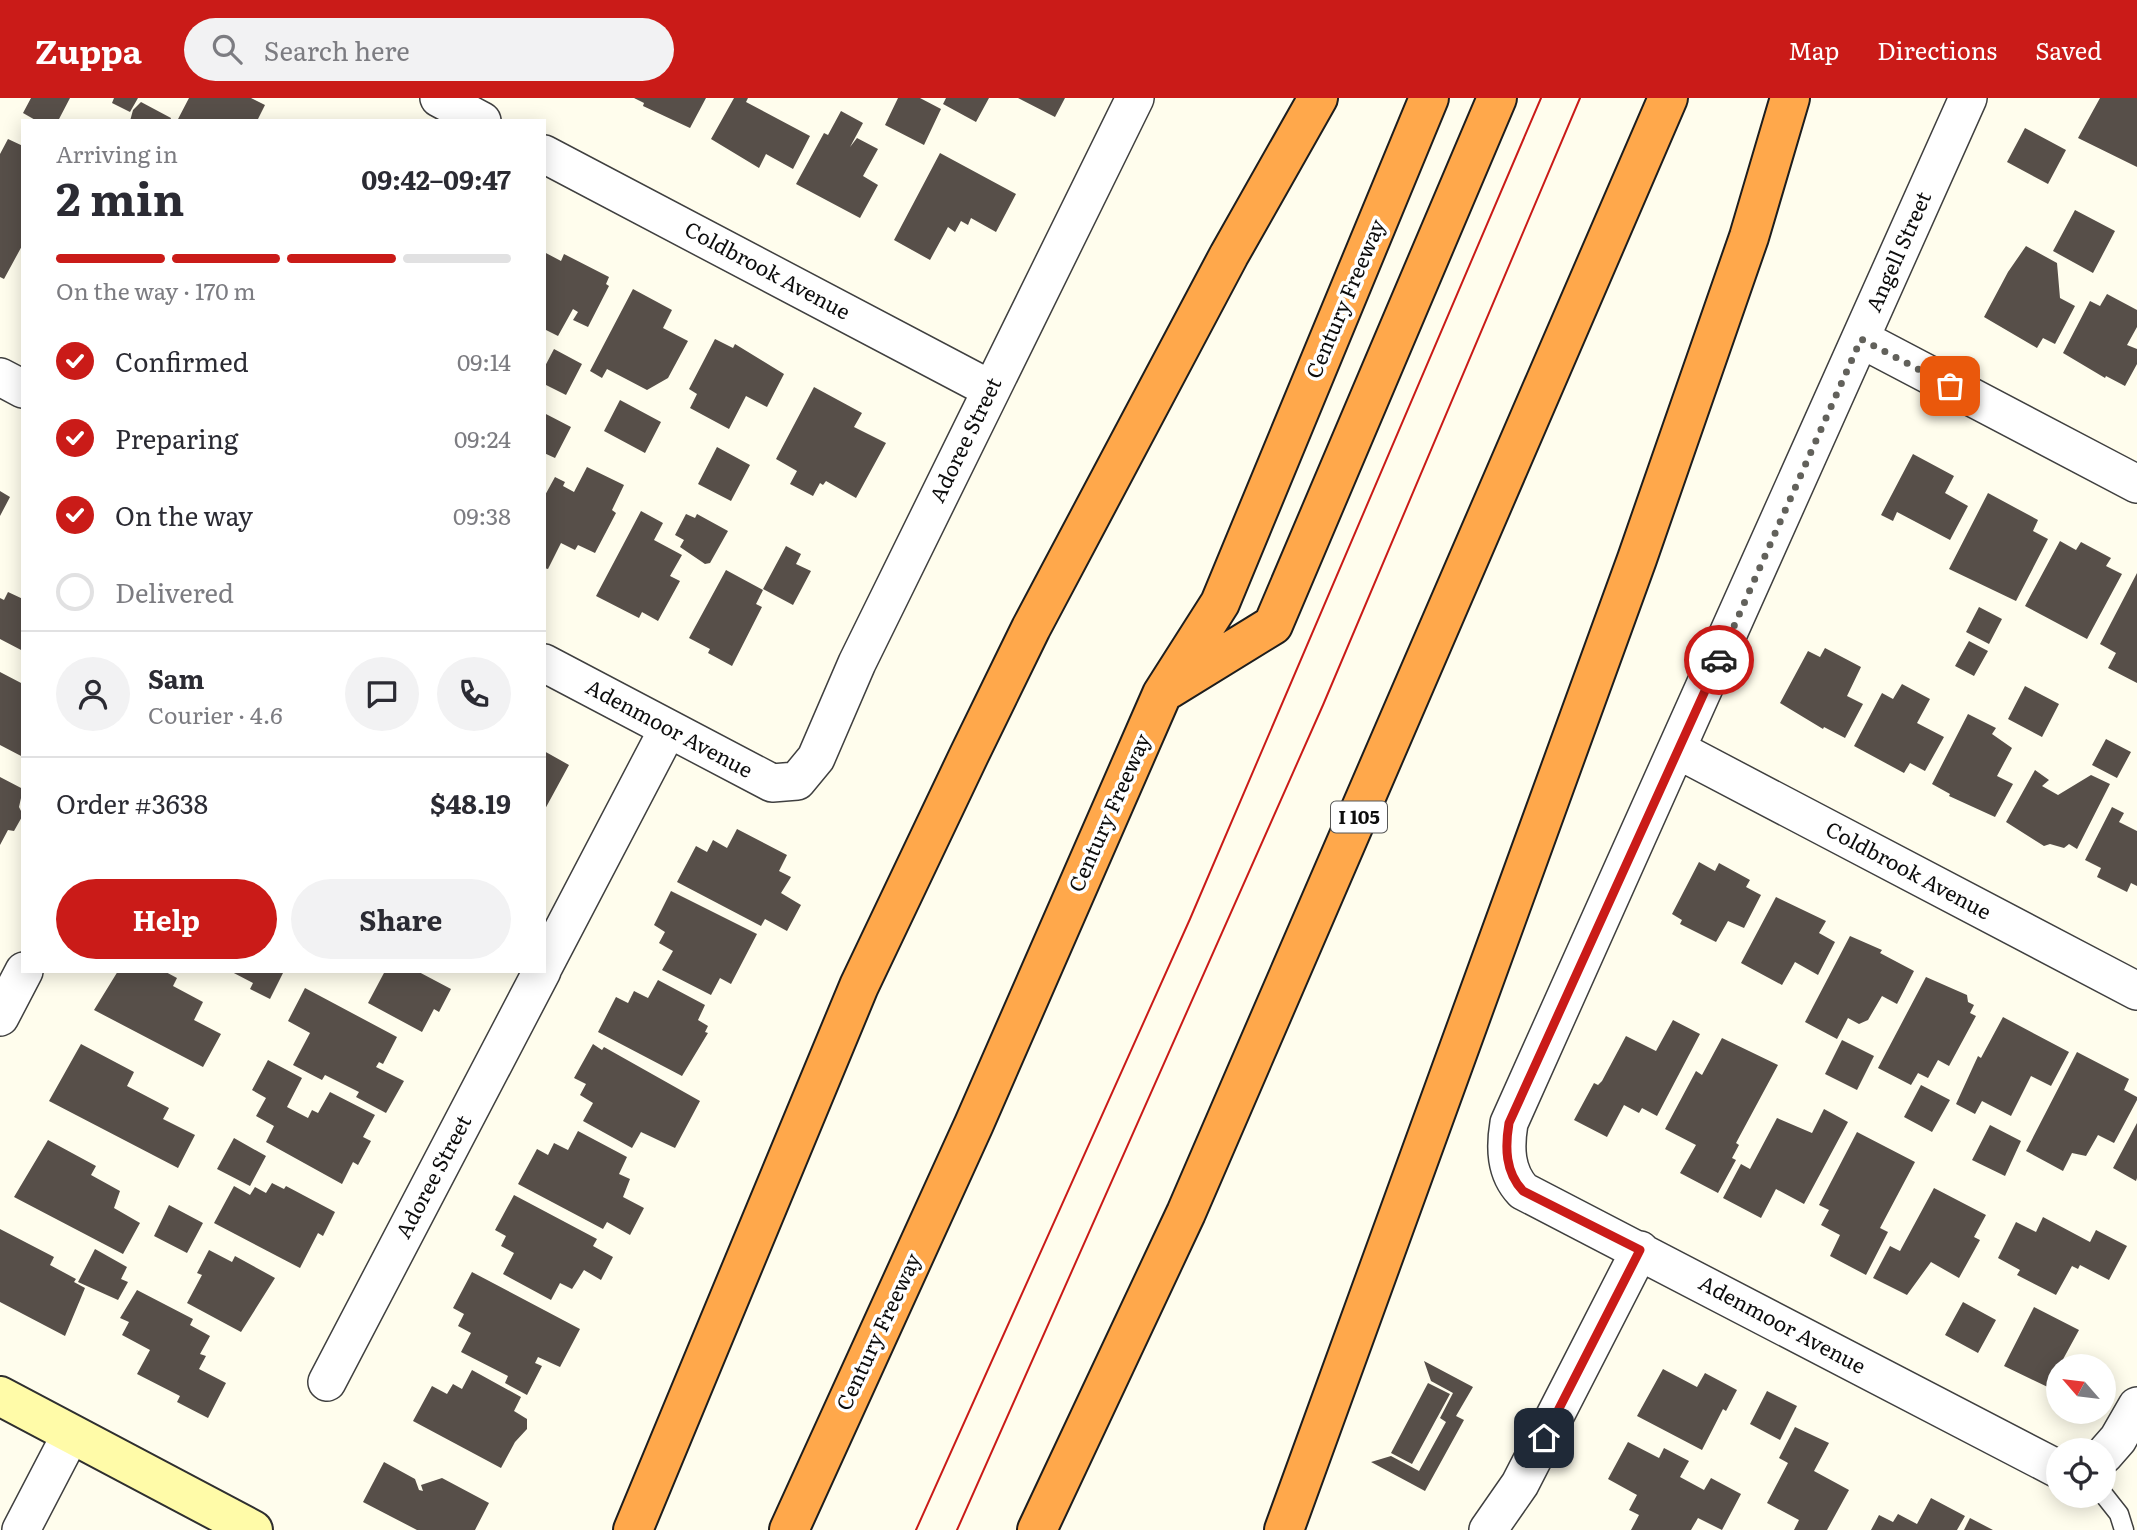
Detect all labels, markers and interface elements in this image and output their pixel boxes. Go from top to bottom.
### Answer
search box [184,18,674,81]
text: Zuppa [35,25,142,74]
icon: search [208,30,246,68]
text: Search here [264,30,410,69]
text: Map [1788,32,1839,67]
text: Directions [1877,32,1997,67]
text: Saved [2035,32,2102,67]
text: Arriving in [56,136,178,170]
text: 09:42–09:47 [361,159,511,198]
text: 2 min [56,162,185,230]
street label: Angell Street [1856,185,1937,316]
street label: Coldbrook Avenue [680,212,857,326]
street label: Century Freeway [1296,213,1392,382]
text: On the way · 170 m [56,273,256,307]
text: Confirmed [115,341,249,380]
icon: check [56,342,94,380]
text: 09:14 [457,344,511,378]
pin [1920,356,1980,416]
icon: bag [1931,367,1969,405]
street label: Adoree Street [920,371,1008,507]
text: Preparing [115,418,238,457]
icon: check [56,419,94,457]
text: 09:24 [454,421,511,455]
text: On the way [115,495,253,534]
icon: check [56,496,94,534]
text: 09:38 [453,498,511,532]
text: Delivered [115,572,234,611]
courier [1684,625,1754,695]
icon: car [1700,641,1738,679]
button: person [56,657,130,731]
button: chat [345,657,419,731]
button: phone [437,657,511,731]
text: Sam [148,658,204,697]
street label: Adenmoor Avenue [581,670,759,784]
text: Courier · 4.6 [148,697,283,731]
street label: Century Freeway [1059,727,1157,896]
text: Order #3638 [56,783,208,822]
text: $48.19 [430,783,511,822]
road number: I 105 [1331,802,1387,832]
street label: Coldbrook Avenue [1821,812,1998,926]
button: Help [56,879,277,959]
button: Share [291,879,511,959]
street label: Adoree Street [386,1108,478,1243]
street label: Century Freeway [827,1246,927,1415]
street label: Adenmoor Avenue [1694,1266,1872,1380]
north arrow [2046,1354,2116,1424]
map controls [2046,1354,2116,1508]
pin [1514,1408,1574,1468]
icon: home [1525,1419,1563,1457]
button: locate [2046,1438,2116,1508]

